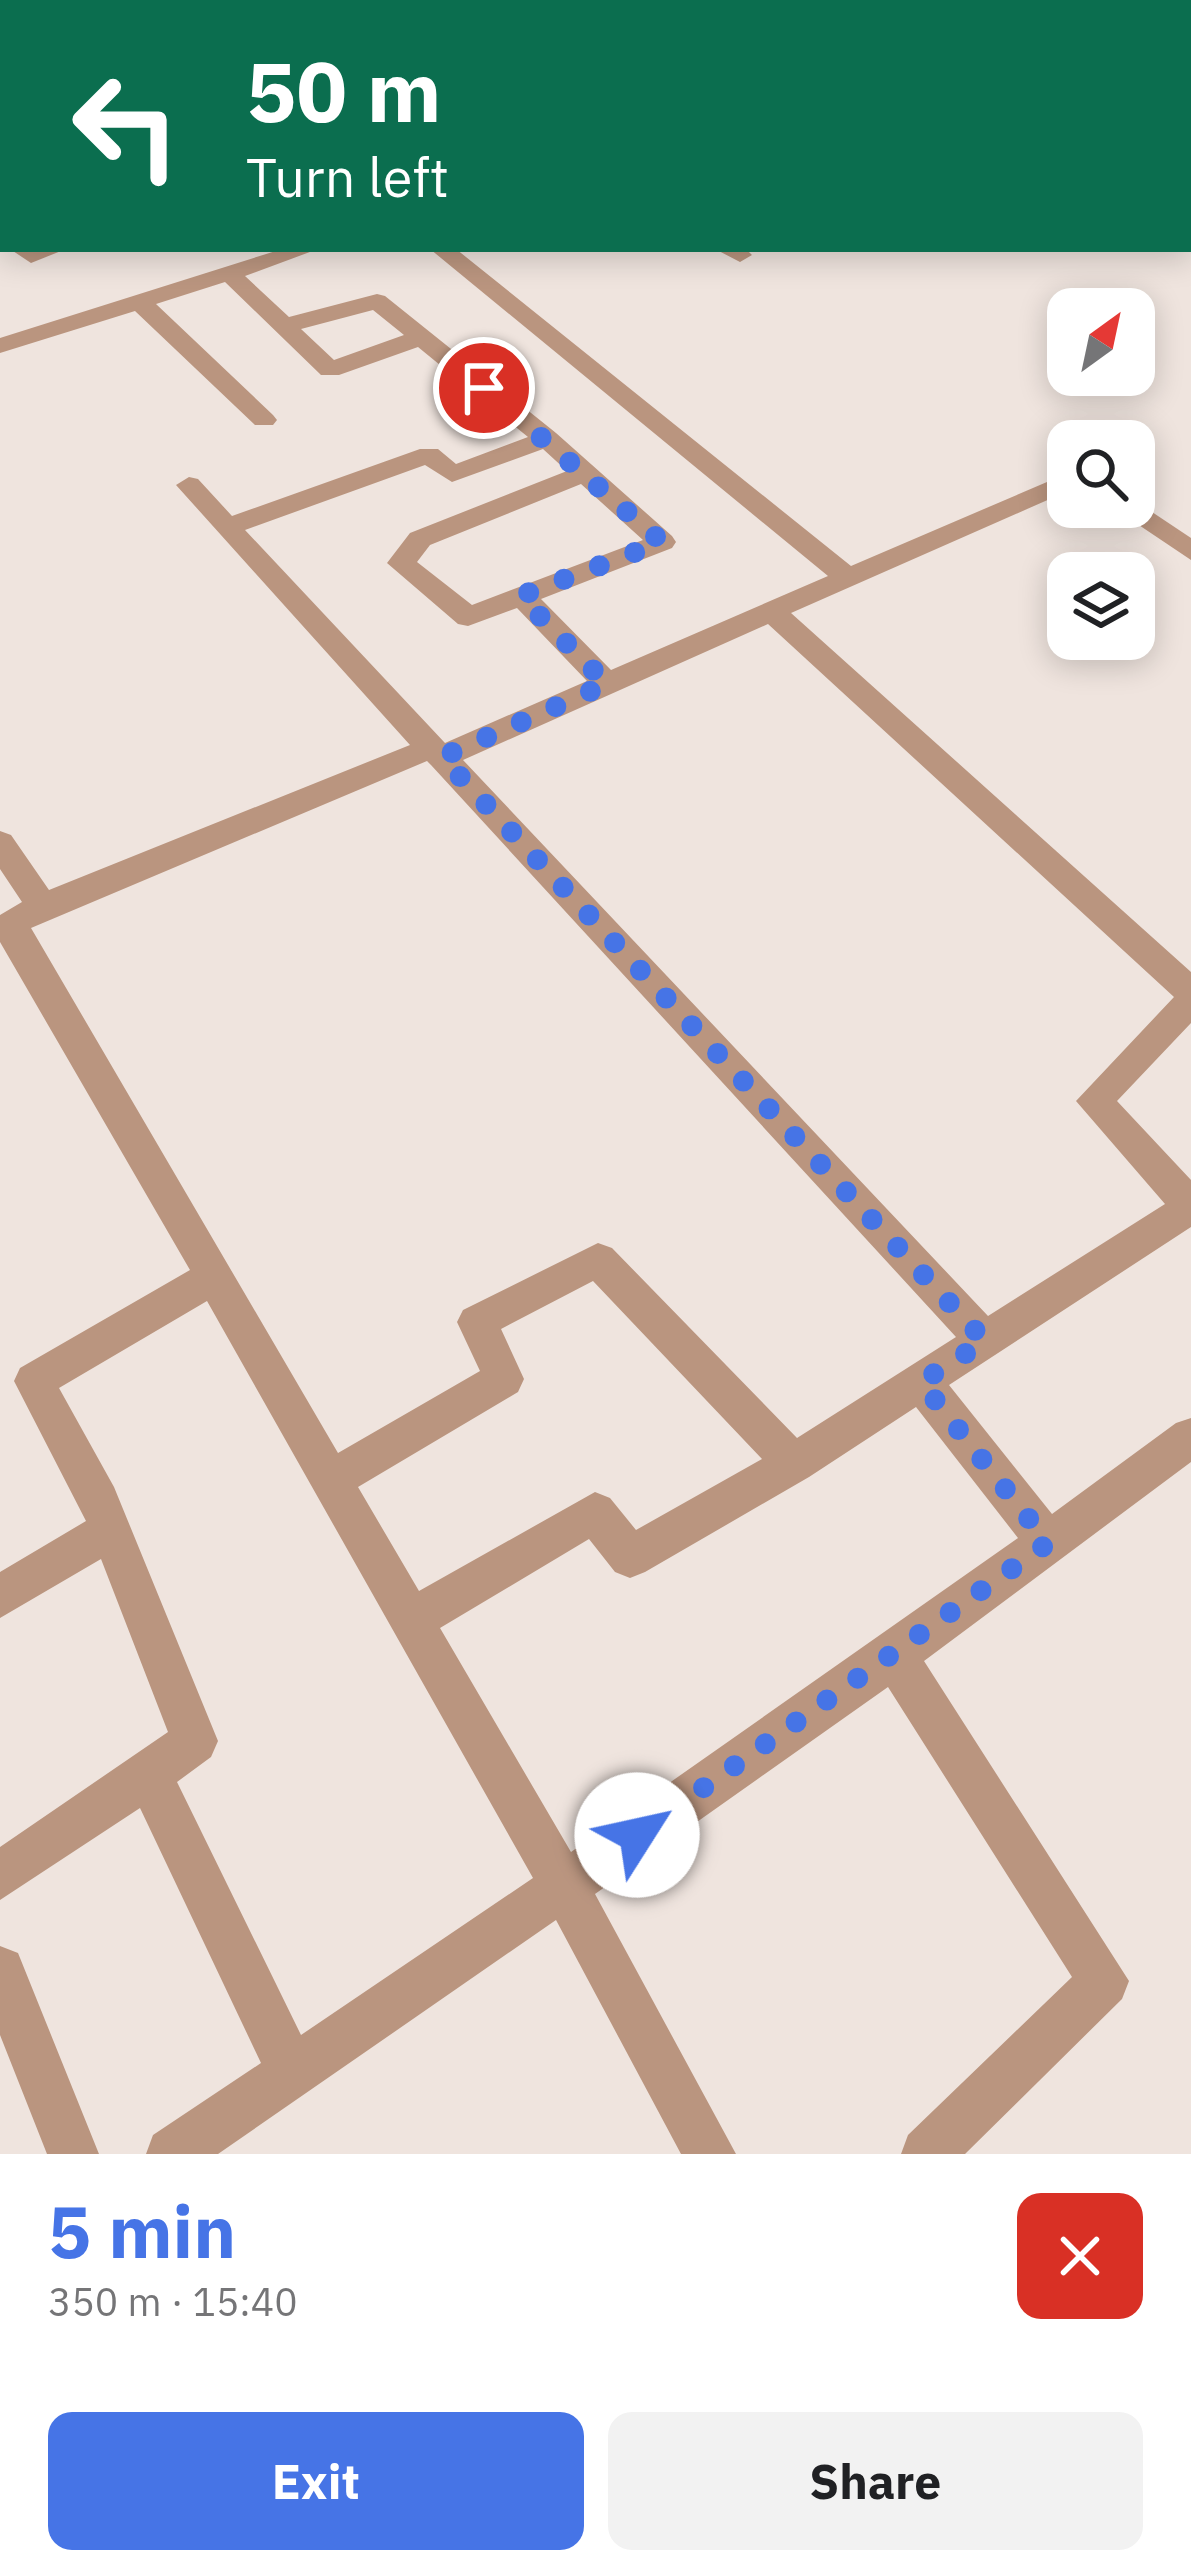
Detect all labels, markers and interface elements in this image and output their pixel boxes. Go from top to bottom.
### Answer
text: 50 m [246,36,442,145]
icon: left [48,48,204,204]
text: Turn left [246,142,449,212]
north arrow [1047,288,1155,396]
map controls [1047,288,1155,660]
pin [433,337,535,439]
icon: arrive [451,355,517,421]
button: search [1047,420,1155,528]
button: layers [1047,552,1155,660]
position arrow [574,1772,700,1898]
text: 5 min [48,2184,236,2278]
button: close [1017,2193,1143,2319]
text: 350 m · 15:40 [48,2276,298,2327]
button: Exit [48,2412,584,2550]
button: Share [608,2412,1143,2550]

